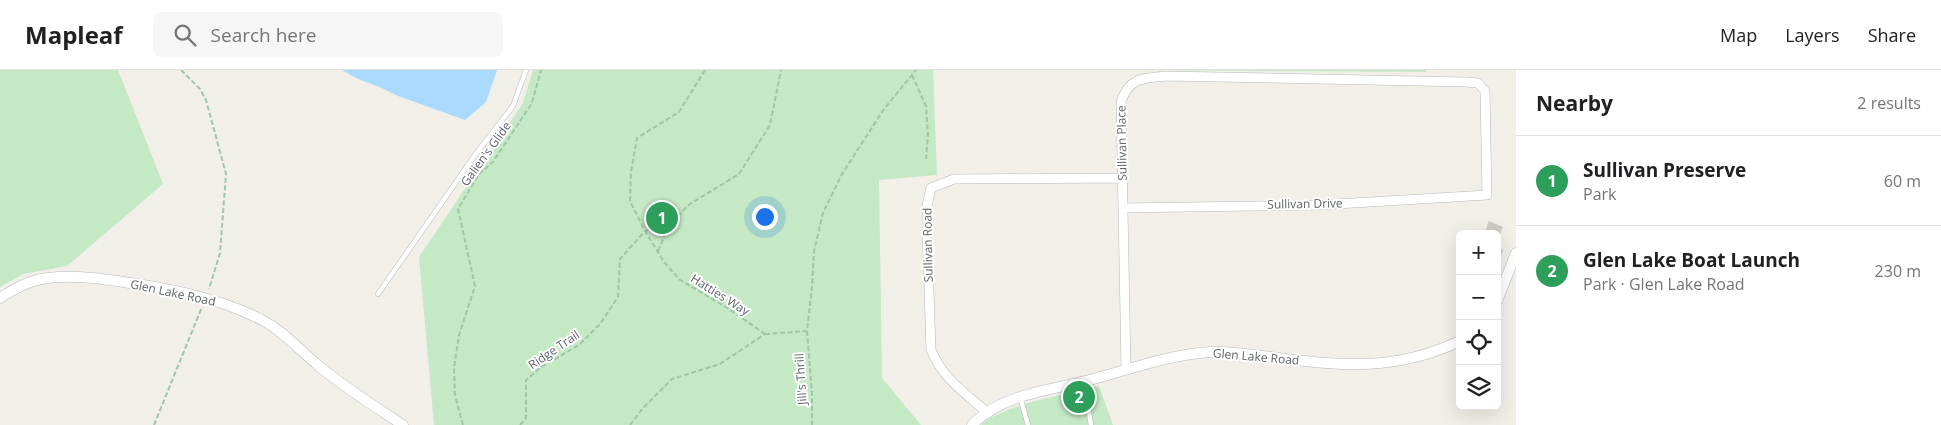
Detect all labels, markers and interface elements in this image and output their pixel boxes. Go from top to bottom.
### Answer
search box [153,12,503,57]
text: Mapleaf [25,18,123,51]
icon: search [171,21,199,49]
text: Search here [211,22,316,48]
text: Map [1720,23,1757,47]
text: Layers [1785,23,1840,47]
text: Share [1868,23,1916,47]
text: Nearby [1536,89,1613,117]
text: 2 results [1857,92,1921,114]
street label: Sullivan Place [1112,105,1131,181]
street label: Galien's Glide [456,118,515,189]
text: Sullivan Preserve [1583,157,1746,183]
text: 1 [1547,170,1557,192]
text: 60 m [1884,170,1921,192]
text: Park [1583,183,1616,205]
street label: Sullivan Drive [1267,194,1343,213]
pin: 1 [646,199,678,237]
your location [752,204,778,230]
street label: Sullivan Road [918,207,937,283]
map controls [1456,230,1501,410]
button: + [1456,230,1501,275]
text: Glen Lake Boat Launch [1583,247,1800,273]
text: 2 [1547,260,1557,282]
text: 230 m [1875,260,1921,282]
street label: Hatties Way [688,270,754,320]
text: Park · Glen Lake Road [1583,273,1745,295]
street label: Glen Lake Road [129,275,217,310]
button: − [1456,275,1501,320]
button: locate [1456,320,1501,365]
street label: Ridge Trail [525,326,583,373]
street label: Glen Lake Road [1212,344,1300,369]
street label: Jill's Thrill [790,353,811,406]
button: layers [1456,365,1501,410]
pin: 2 [1063,378,1095,416]

